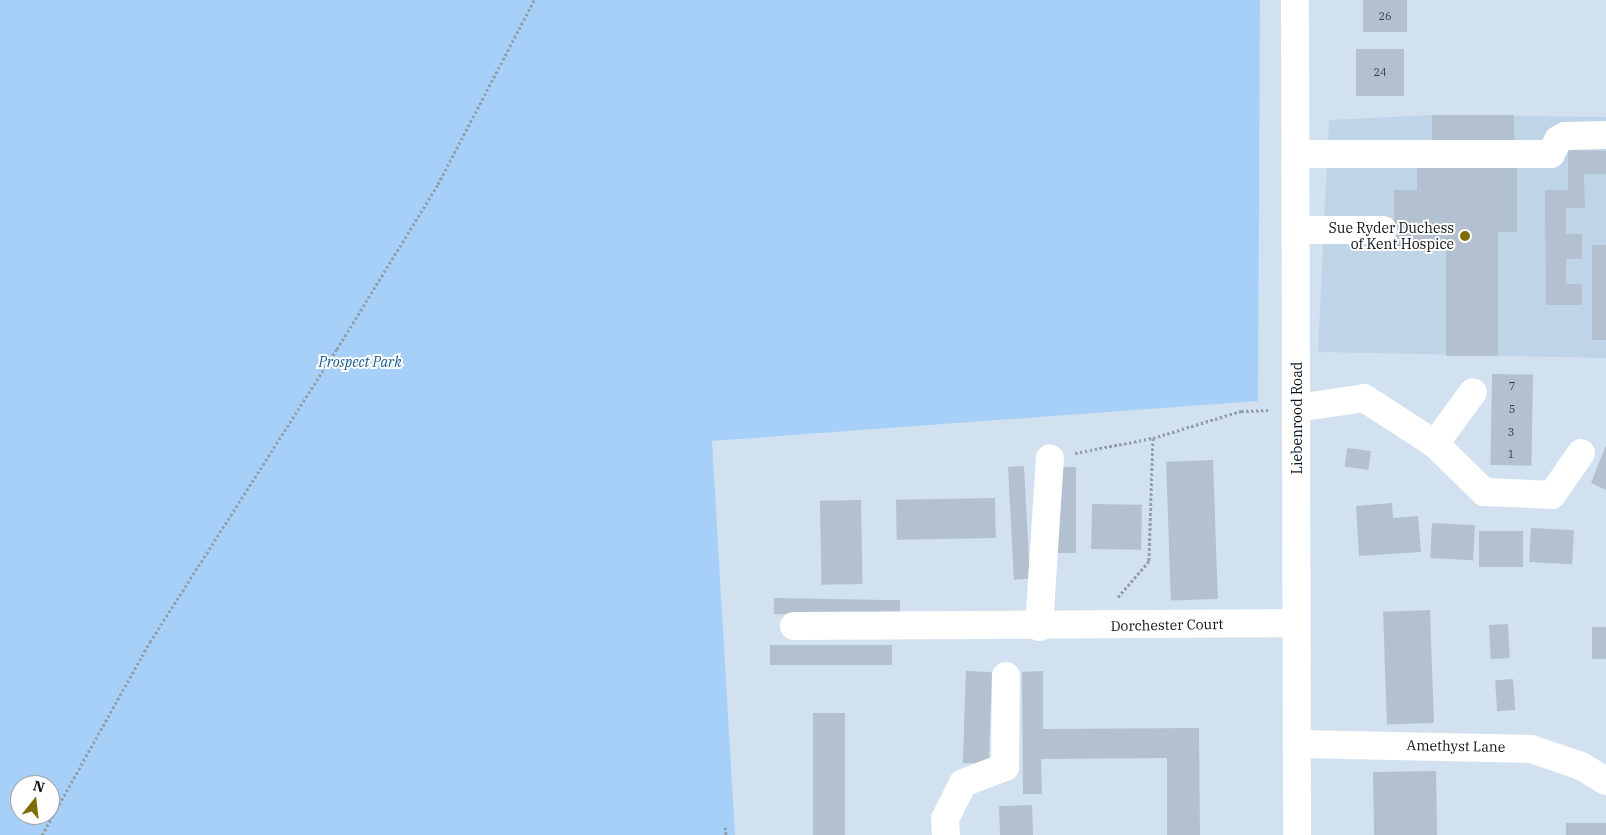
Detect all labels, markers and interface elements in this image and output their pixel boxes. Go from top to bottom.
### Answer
house number: 26 [1378,9,1392,23]
house number: 24 [1373,65,1387,79]
place label: Sue Ryder Duchess of Kent Hospice [1329,220,1454,252]
marker: Sue Ryder Duchess of Kent Hospice [1458,229,1472,243]
park label: Prospect Park [318,354,402,370]
street label: Liebenrood Road [1289,362,1305,474]
house number: 7 [1509,379,1515,393]
house number: 5 [1509,402,1515,416]
house number: 3 [1508,425,1514,439]
house number: 1 [1508,447,1514,461]
street label: Dorchester Court [1110,616,1224,634]
street label: Amethyst Lane [1407,737,1505,755]
north arrow [10,775,60,825]
text: N [31,776,47,797]

